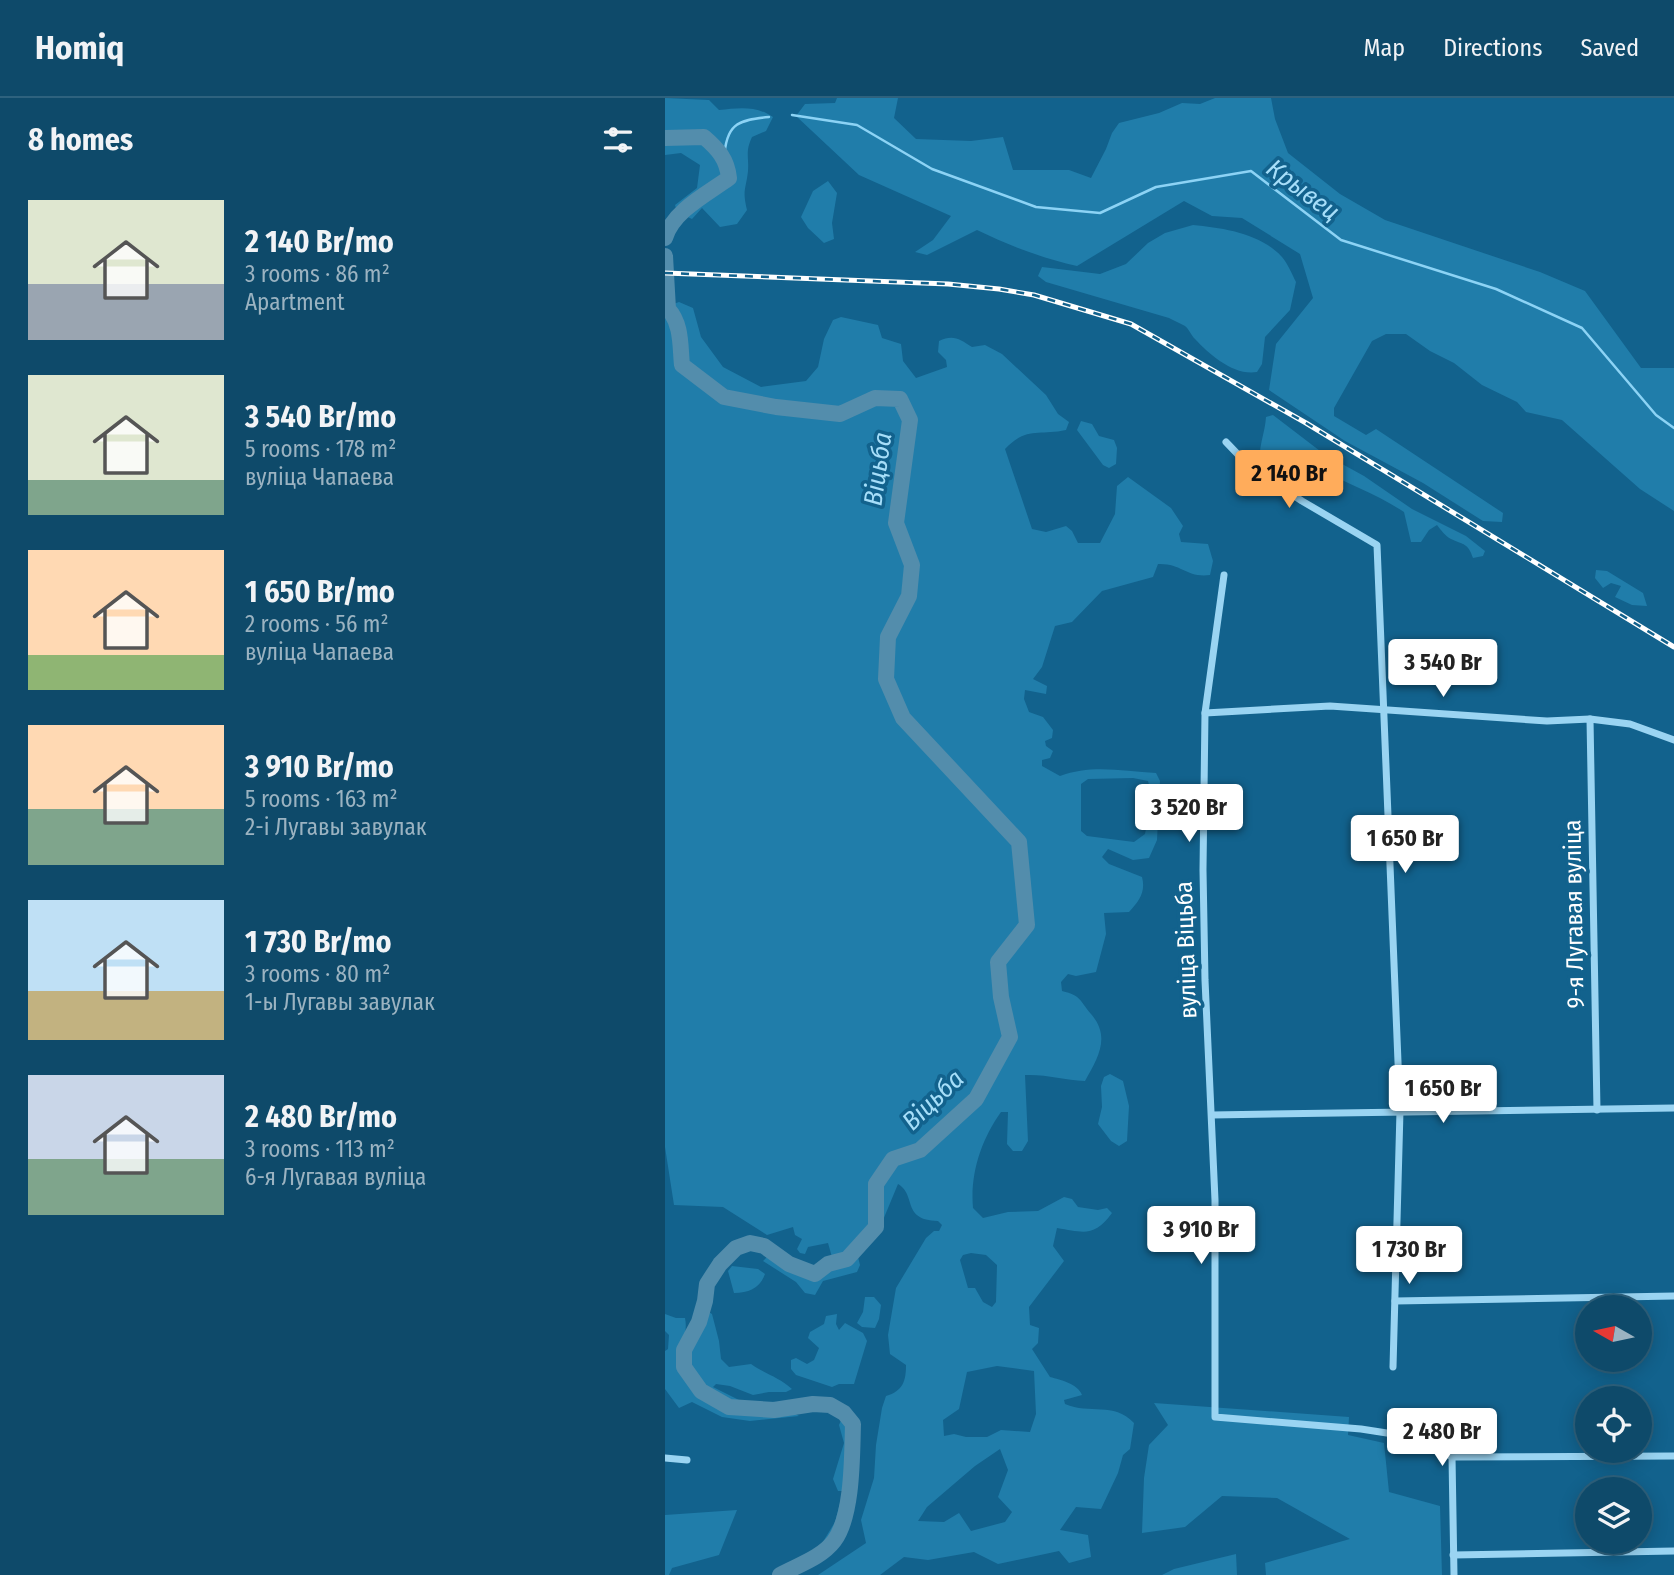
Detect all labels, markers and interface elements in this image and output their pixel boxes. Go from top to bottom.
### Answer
text: Homiq [35,28,124,68]
text: Map [1364,34,1405,62]
text: Directions [1443,34,1542,62]
text: Saved [1580,34,1639,62]
icon: filters [599,121,637,159]
text: 8 homes [28,122,133,158]
water label: Крывец [1260,153,1346,227]
text: 2 140 Br/mo [245,224,394,260]
icon: home [84,228,168,312]
text: 3 rooms · 86 m² [245,260,390,288]
text: Apartment [245,288,345,316]
text: 3 540 Br/mo [245,399,396,435]
icon: home [84,403,168,487]
water label: Віцьба [858,430,898,508]
text: 5 rooms · 178 m² [245,435,396,463]
pin: 2 140 Br [1217,450,1361,510]
text: 2 140 Br [1251,459,1327,487]
text: вуліца Чапаева [245,463,394,491]
text: 1 650 Br/mo [245,574,395,610]
icon: home [84,578,168,662]
text: 2 rooms · 56 m² [245,610,389,638]
text: вуліца Чапаева [245,638,394,666]
pin: 3 540 Br [1371,640,1515,699]
text: 3 540 Br [1404,648,1482,676]
text: 3 910 Br/mo [245,749,394,785]
icon: home [84,753,168,837]
pin: 3 520 Br [1117,784,1261,844]
text: 5 rooms · 163 m² [245,785,398,813]
text: 3 520 Br [1151,793,1227,821]
text: 2-і Лугавы завулак [245,813,427,841]
pin: 1 650 Br [1333,816,1477,875]
street label: 9-я Лугавая вуліца [1558,819,1590,1009]
text: 1 650 Br [1367,824,1443,852]
street label: вуліца Віцьба [1170,881,1202,1019]
text: 1 730 Br/mo [245,924,391,960]
icon: home [84,928,168,1012]
text: 3 rooms · 80 m² [245,960,390,988]
text: 1-ы Лугавы завулак [245,988,435,1016]
water label: Віцьба [896,1063,970,1137]
pin: 1 650 Br [1371,1066,1515,1125]
text: 1 650 Br [1405,1074,1481,1102]
text: 2 480 Br/mo [245,1099,397,1135]
icon: home [84,1103,168,1187]
text: 3 rooms · 113 m² [245,1135,395,1163]
text: 6-я Лугавая вуліца [245,1163,426,1191]
pin: 3 910 Br [1129,1206,1273,1266]
text: 3 910 Br [1163,1215,1239,1243]
pin: 1 730 Br [1337,1226,1481,1286]
text: 1 730 Br [1372,1235,1446,1263]
north arrow [1575,1295,1652,1372]
map controls [1575,1295,1652,1554]
button: locate [1575,1386,1652,1463]
pin: 2 480 Br [1370,1408,1514,1468]
text: 2 480 Br [1403,1417,1481,1445]
button: layers [1575,1477,1652,1554]

